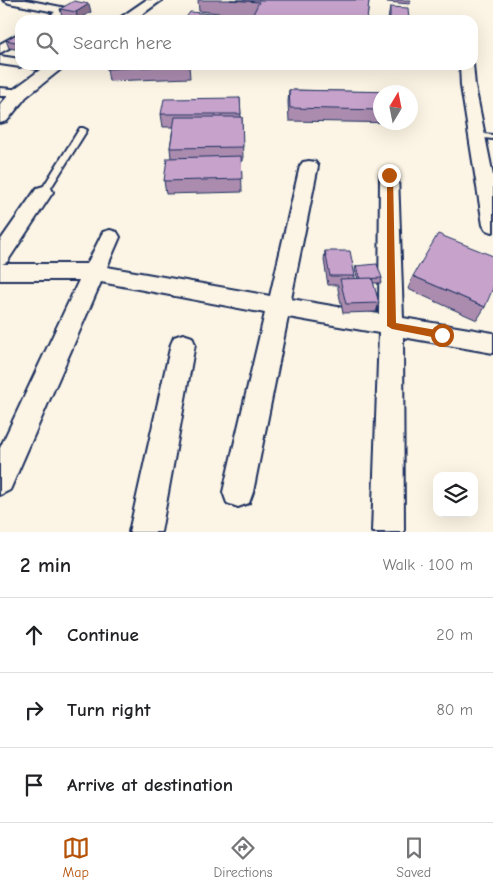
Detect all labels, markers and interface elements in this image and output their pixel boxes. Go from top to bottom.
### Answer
search box [15,15,478,70]
icon: search [33,29,61,57]
text: Search here [73,32,172,54]
north arrow [373,85,418,130]
route end [378,164,401,187]
route start [431,324,454,347]
map controls [433,472,478,517]
button: layers [433,472,478,517]
text: 2 min [20,553,71,577]
text: Walk · 100 m [383,556,473,574]
icon: ahead [20,621,48,649]
text: Continue [67,624,139,646]
text: 20 m [436,626,473,644]
icon: right [20,696,48,724]
text: Turn right [67,699,151,721]
text: 80 m [436,701,473,719]
icon: arrive [20,771,48,799]
text: Arrive at destination [67,774,233,796]
tab: Map [62,834,90,881]
tab: Directions [213,834,273,881]
tab: Saved [396,834,431,881]

